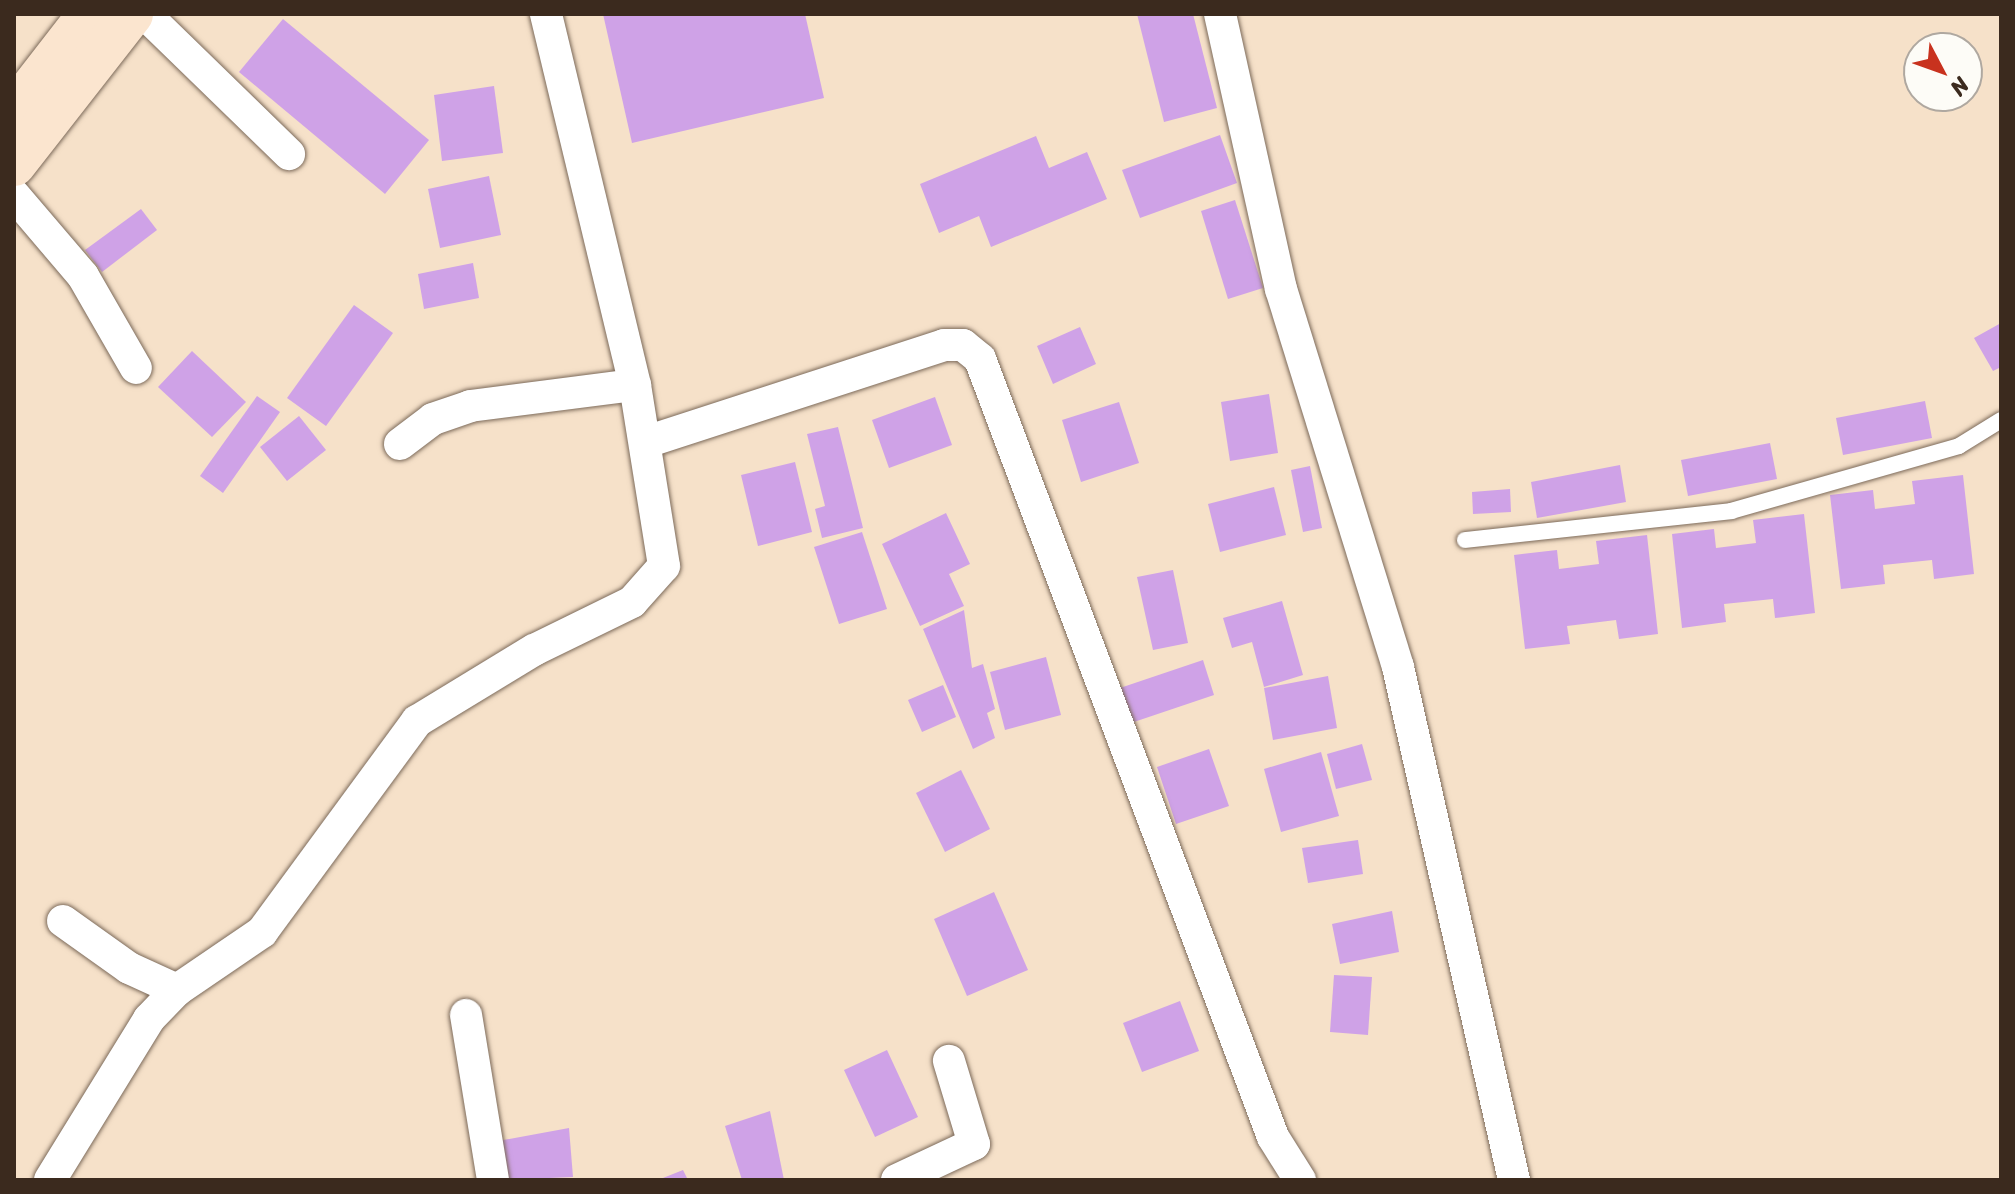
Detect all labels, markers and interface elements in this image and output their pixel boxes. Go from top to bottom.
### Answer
north arrow [1903,32,1983,112]
text: N [1940,68,1980,105]

